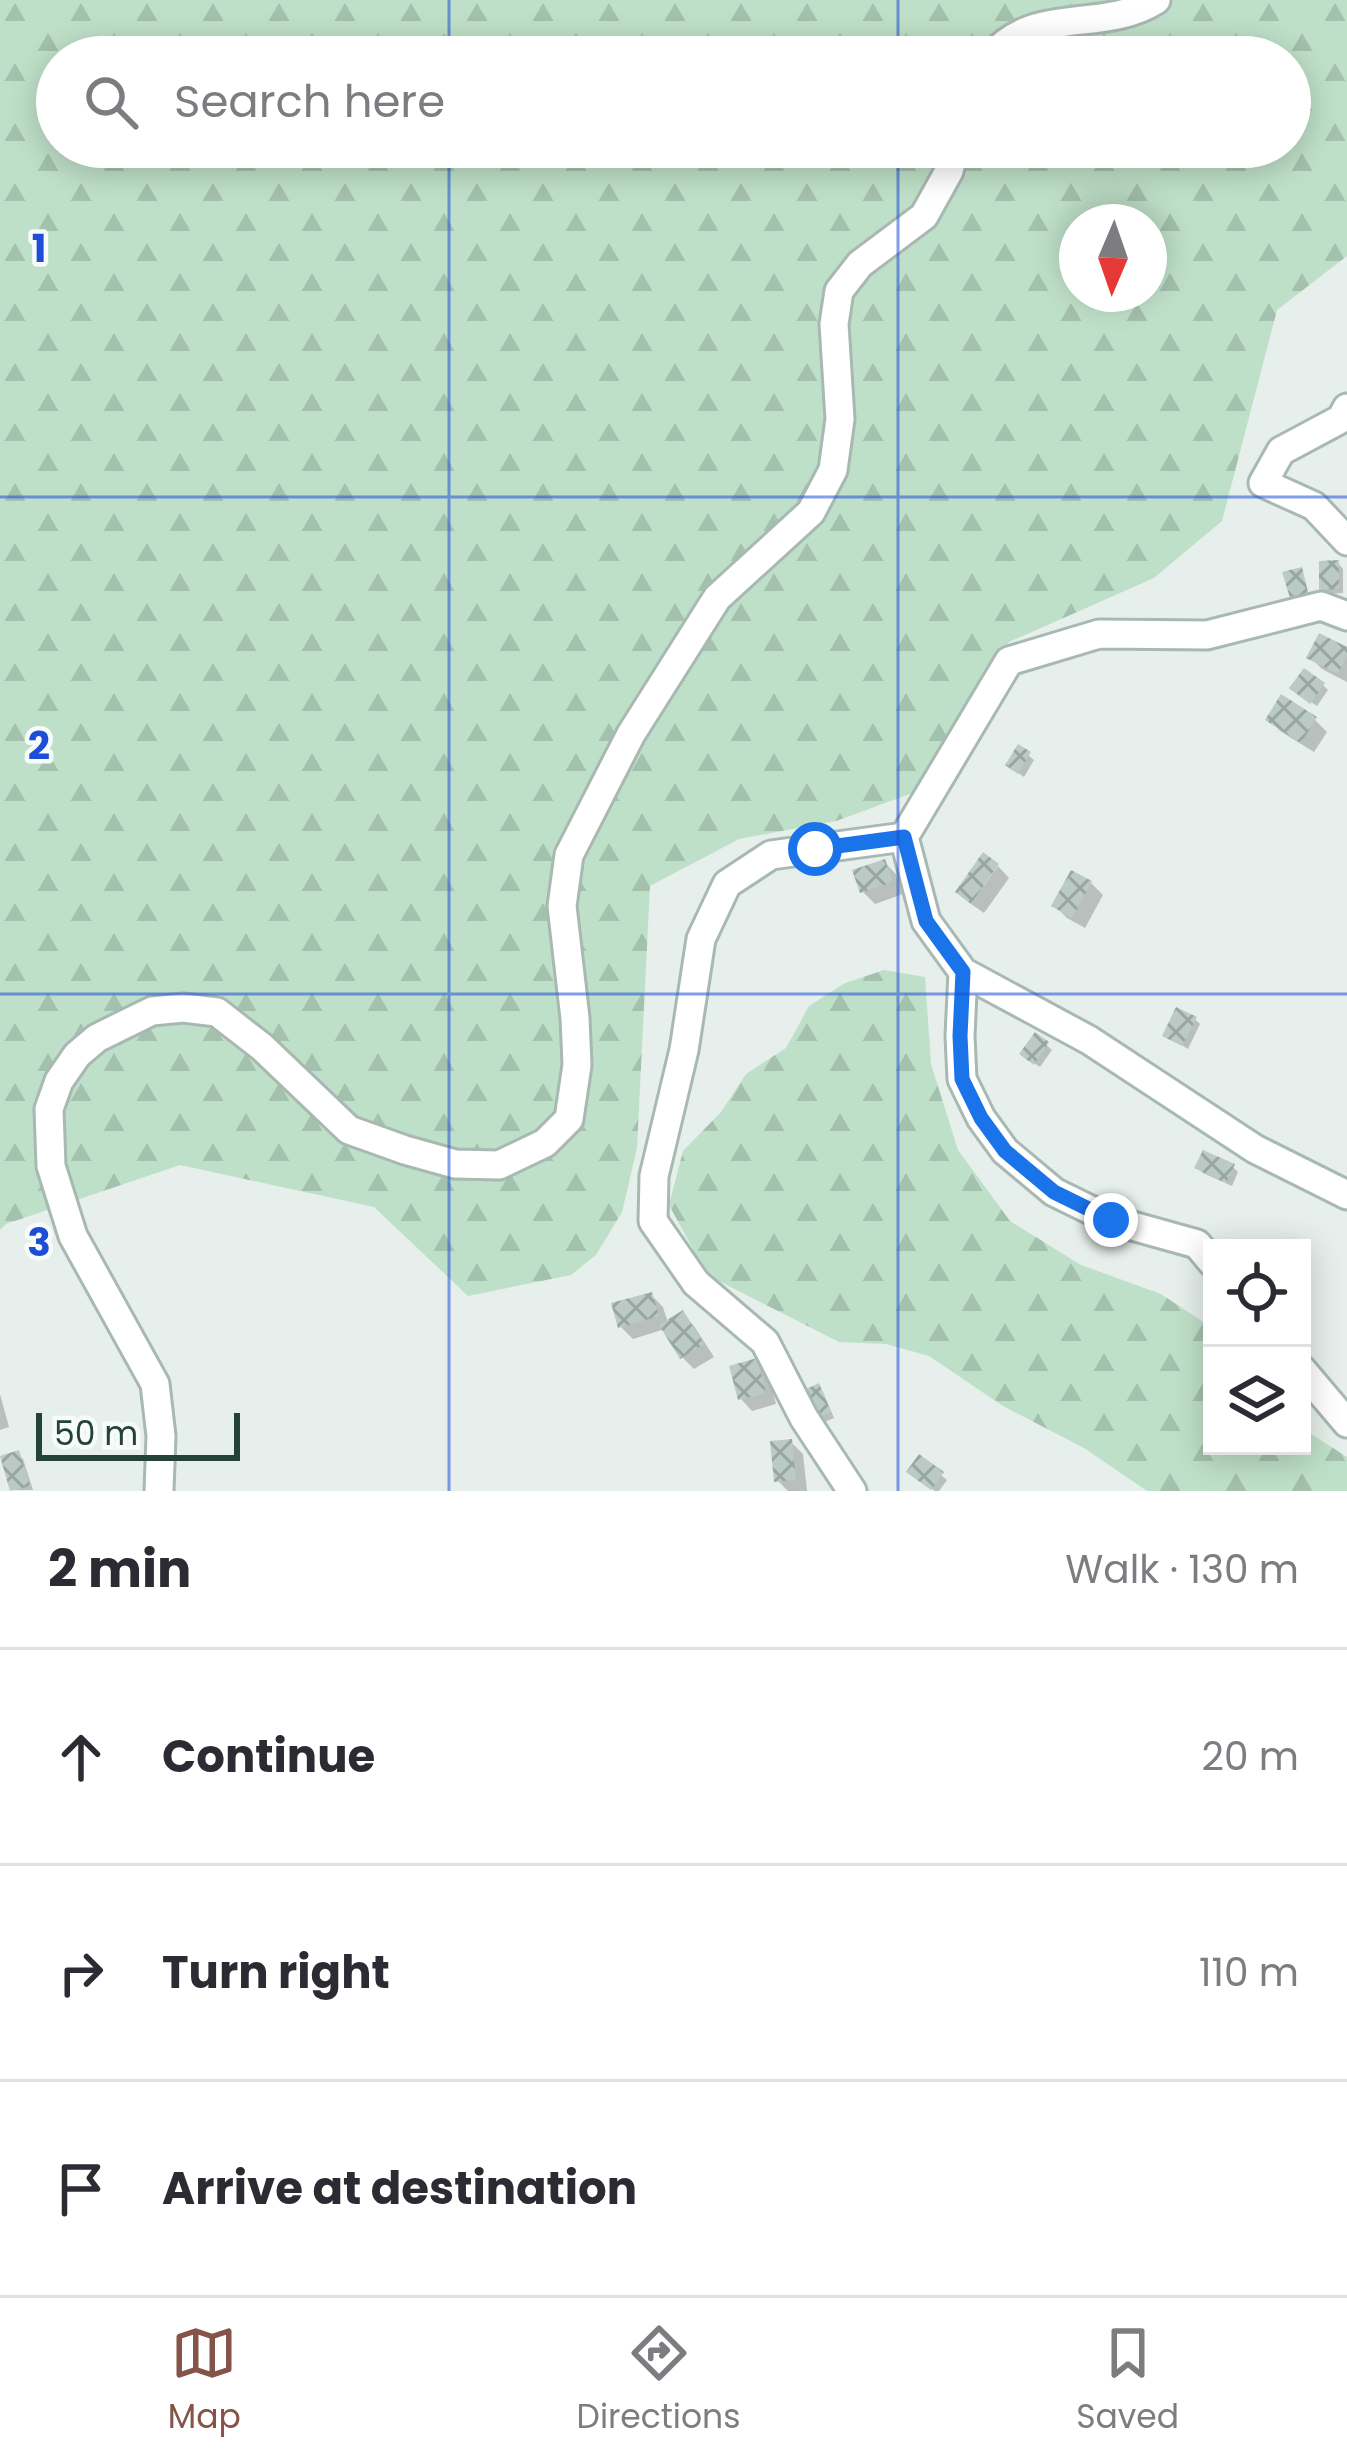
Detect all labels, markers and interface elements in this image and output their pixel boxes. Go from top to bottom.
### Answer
search box [36,36,1311,168]
icon: search [78,69,144,135]
text: Search here [174,70,445,133]
north arrow [1059,204,1167,312]
text: 1 [32,221,46,276]
text: 2 [28,718,50,773]
route start [788,822,842,876]
route end [1084,1193,1138,1247]
text: 3 [27,1215,51,1270]
map controls [1203,1239,1311,1455]
button: locate [1203,1239,1311,1347]
button: layers [1203,1347,1311,1455]
scale bar [36,1407,240,1460]
text: 50 m [54,1410,138,1457]
text: 2 min [48,1533,191,1605]
text: Walk · 130 m [1065,1542,1299,1597]
icon: ahead [48,1724,114,1790]
text: Continue [162,1725,375,1788]
text: 20 m [1201,1729,1299,1784]
icon: right [48,1940,114,2006]
text: Turn right [162,1941,390,2004]
text: 110 m [1199,1945,1299,2000]
icon: arrive [48,2156,114,2222]
text: Arrive at destination [162,2157,637,2220]
tab: Map [168,2320,241,2442]
tab: Directions [577,2320,740,2442]
tab: Saved [1076,2320,1179,2442]

